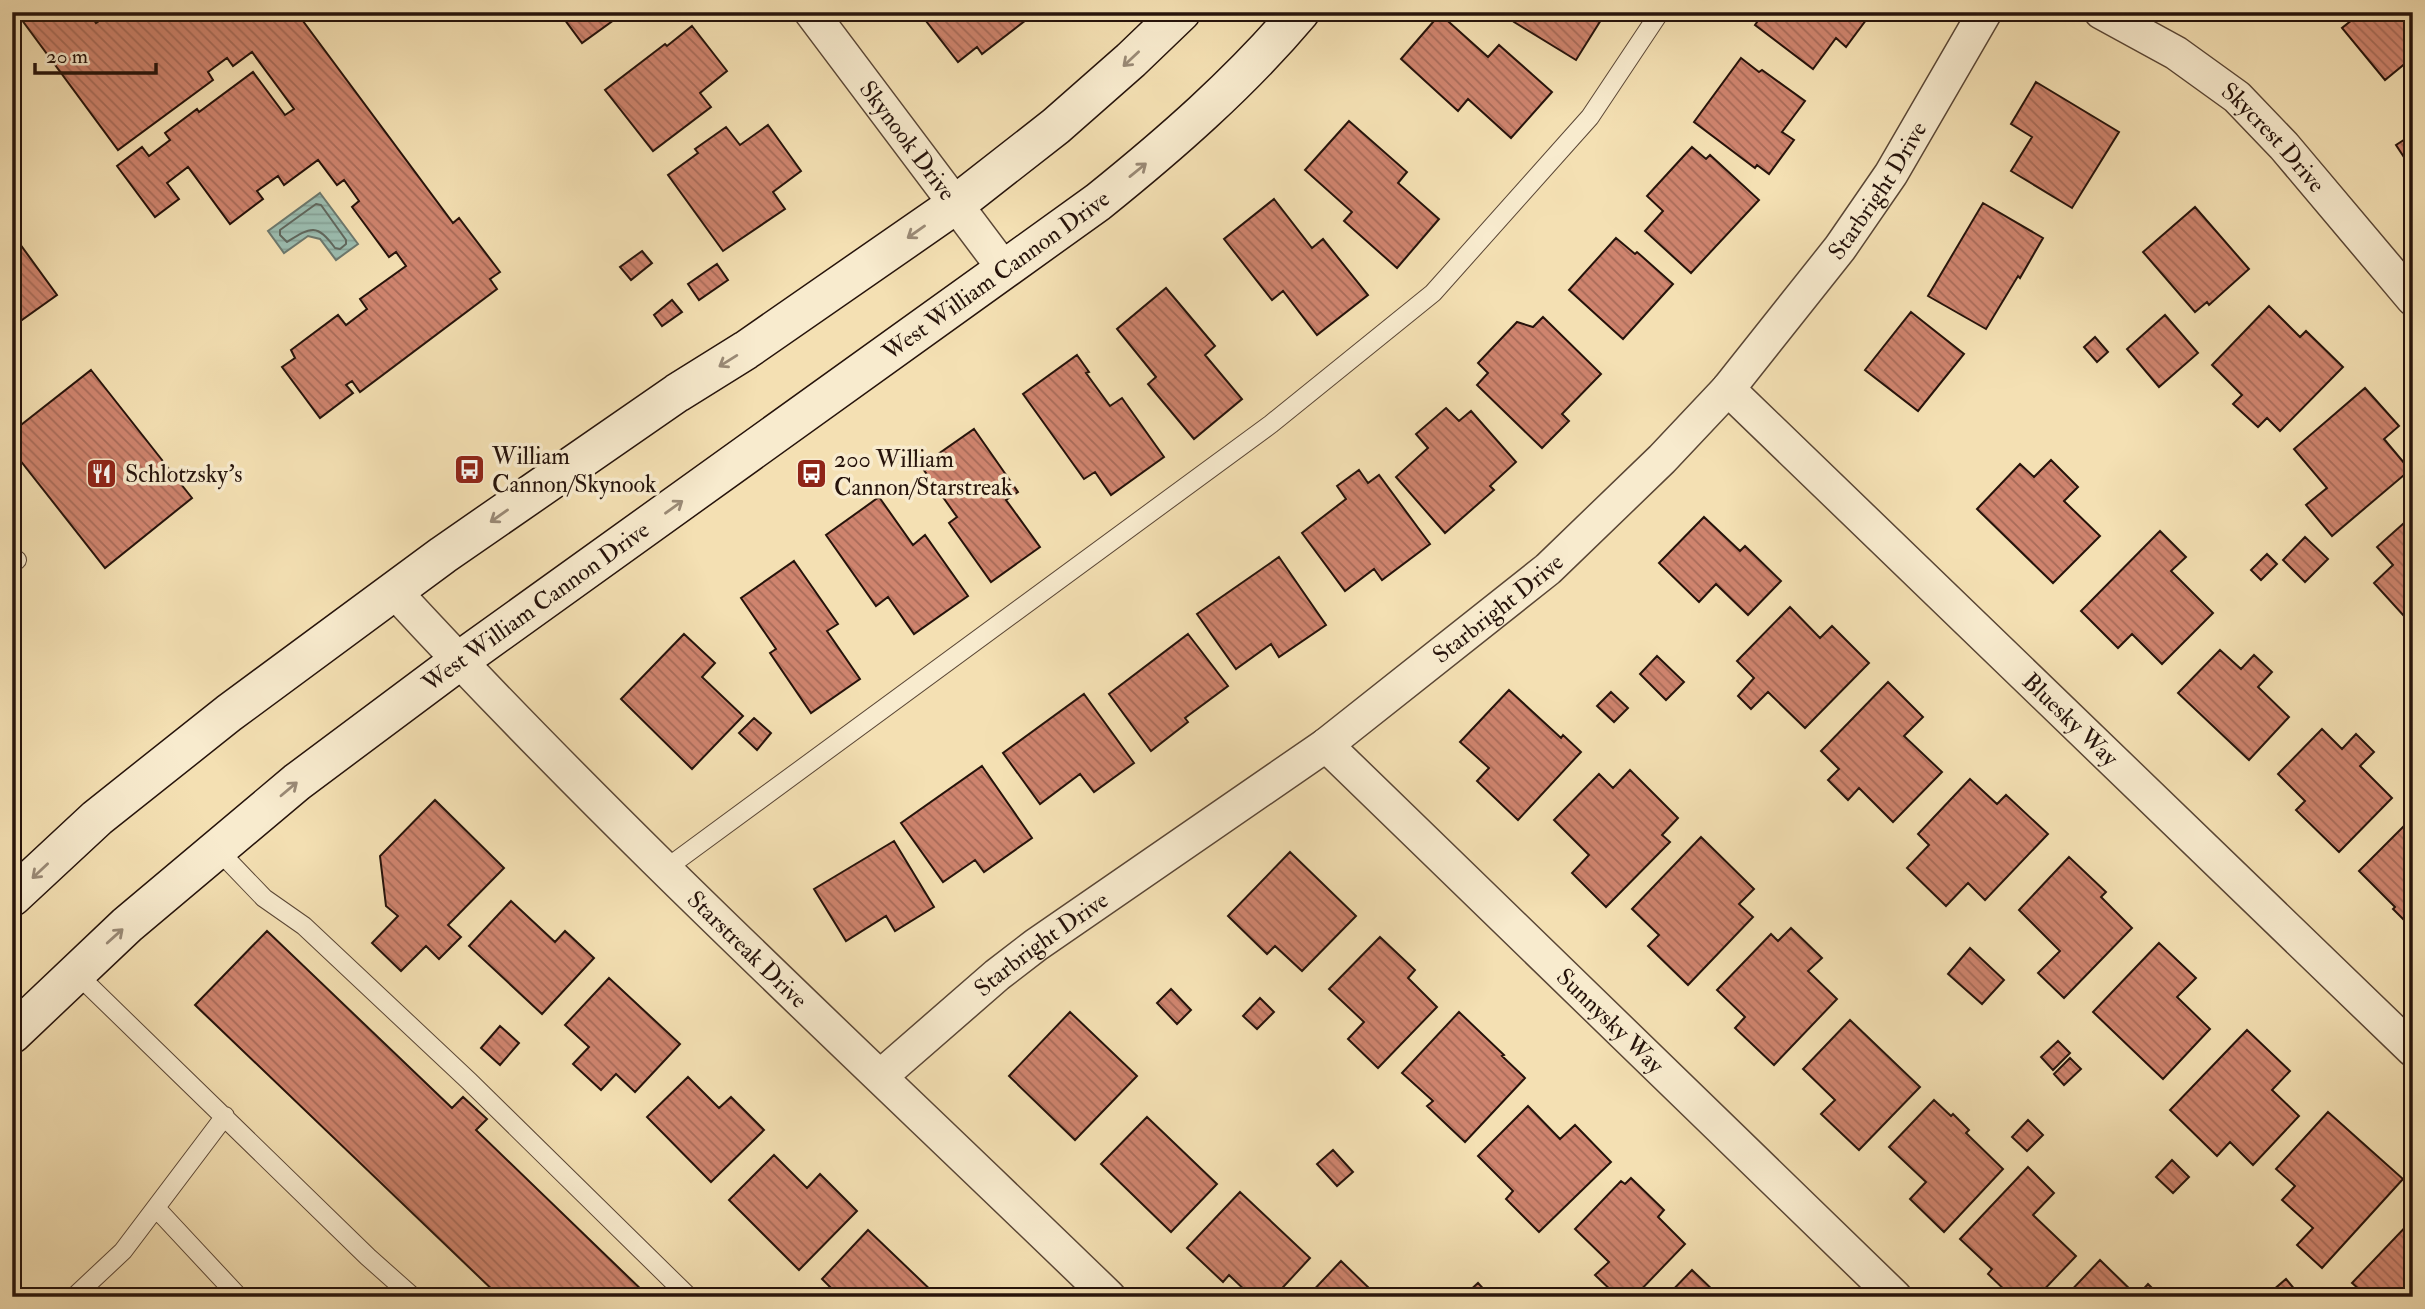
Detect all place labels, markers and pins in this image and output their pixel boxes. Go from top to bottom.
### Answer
place label: William Cannon/Skynook [491,441,657,500]
place label: 200 William Cannon/Starstreak [834,444,1013,503]
bus stop icon: William Cannon/Skynook [452,453,486,487]
bus stop icon: 200 William Cannon/Starstreak [794,456,828,490]
restaurant icon: Schlotzsky's [85,457,119,491]
place label: Schlotzsky's [125,459,242,490]

